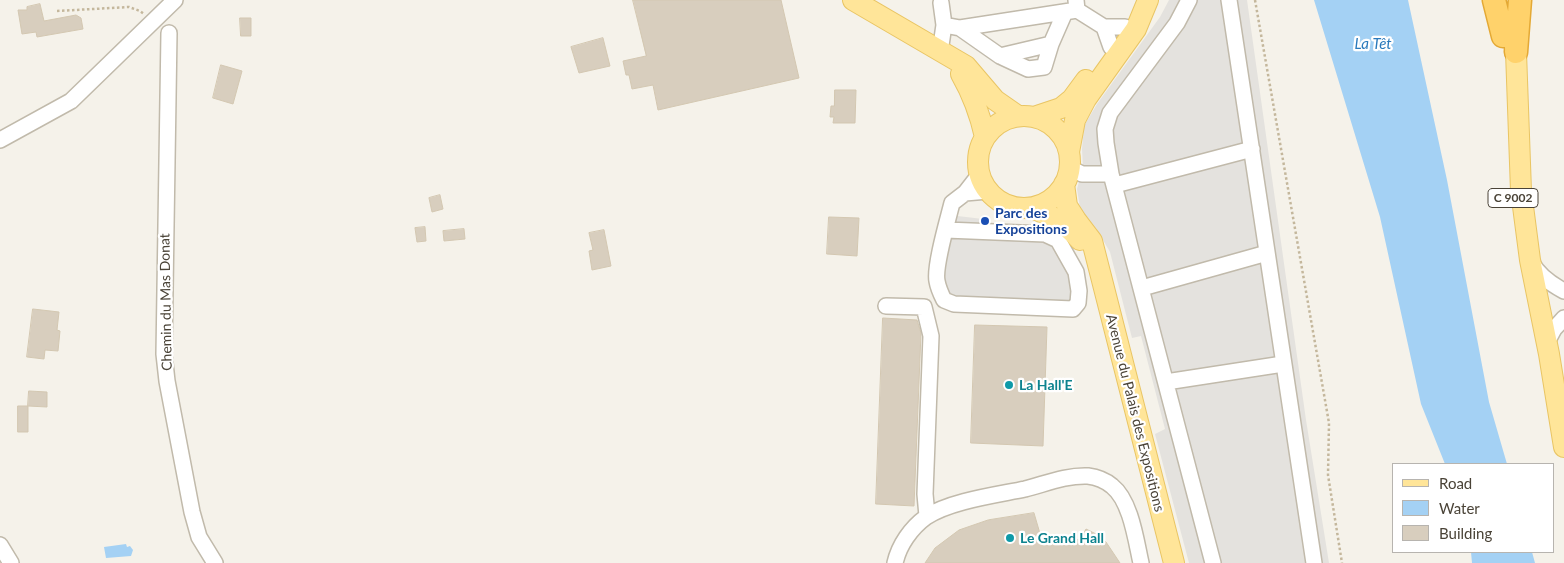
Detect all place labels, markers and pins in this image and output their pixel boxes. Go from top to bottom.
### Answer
place label: Parc des Expositions [995,205,1067,238]
marker: Parc des Expositions [979,215,991,227]
place label: La Hall'E [1019,377,1072,393]
marker: La Hall'E [1003,379,1015,391]
place label: Le Grand Hall [1020,530,1104,546]
marker: Le Grand Hall [1004,532,1016,544]

